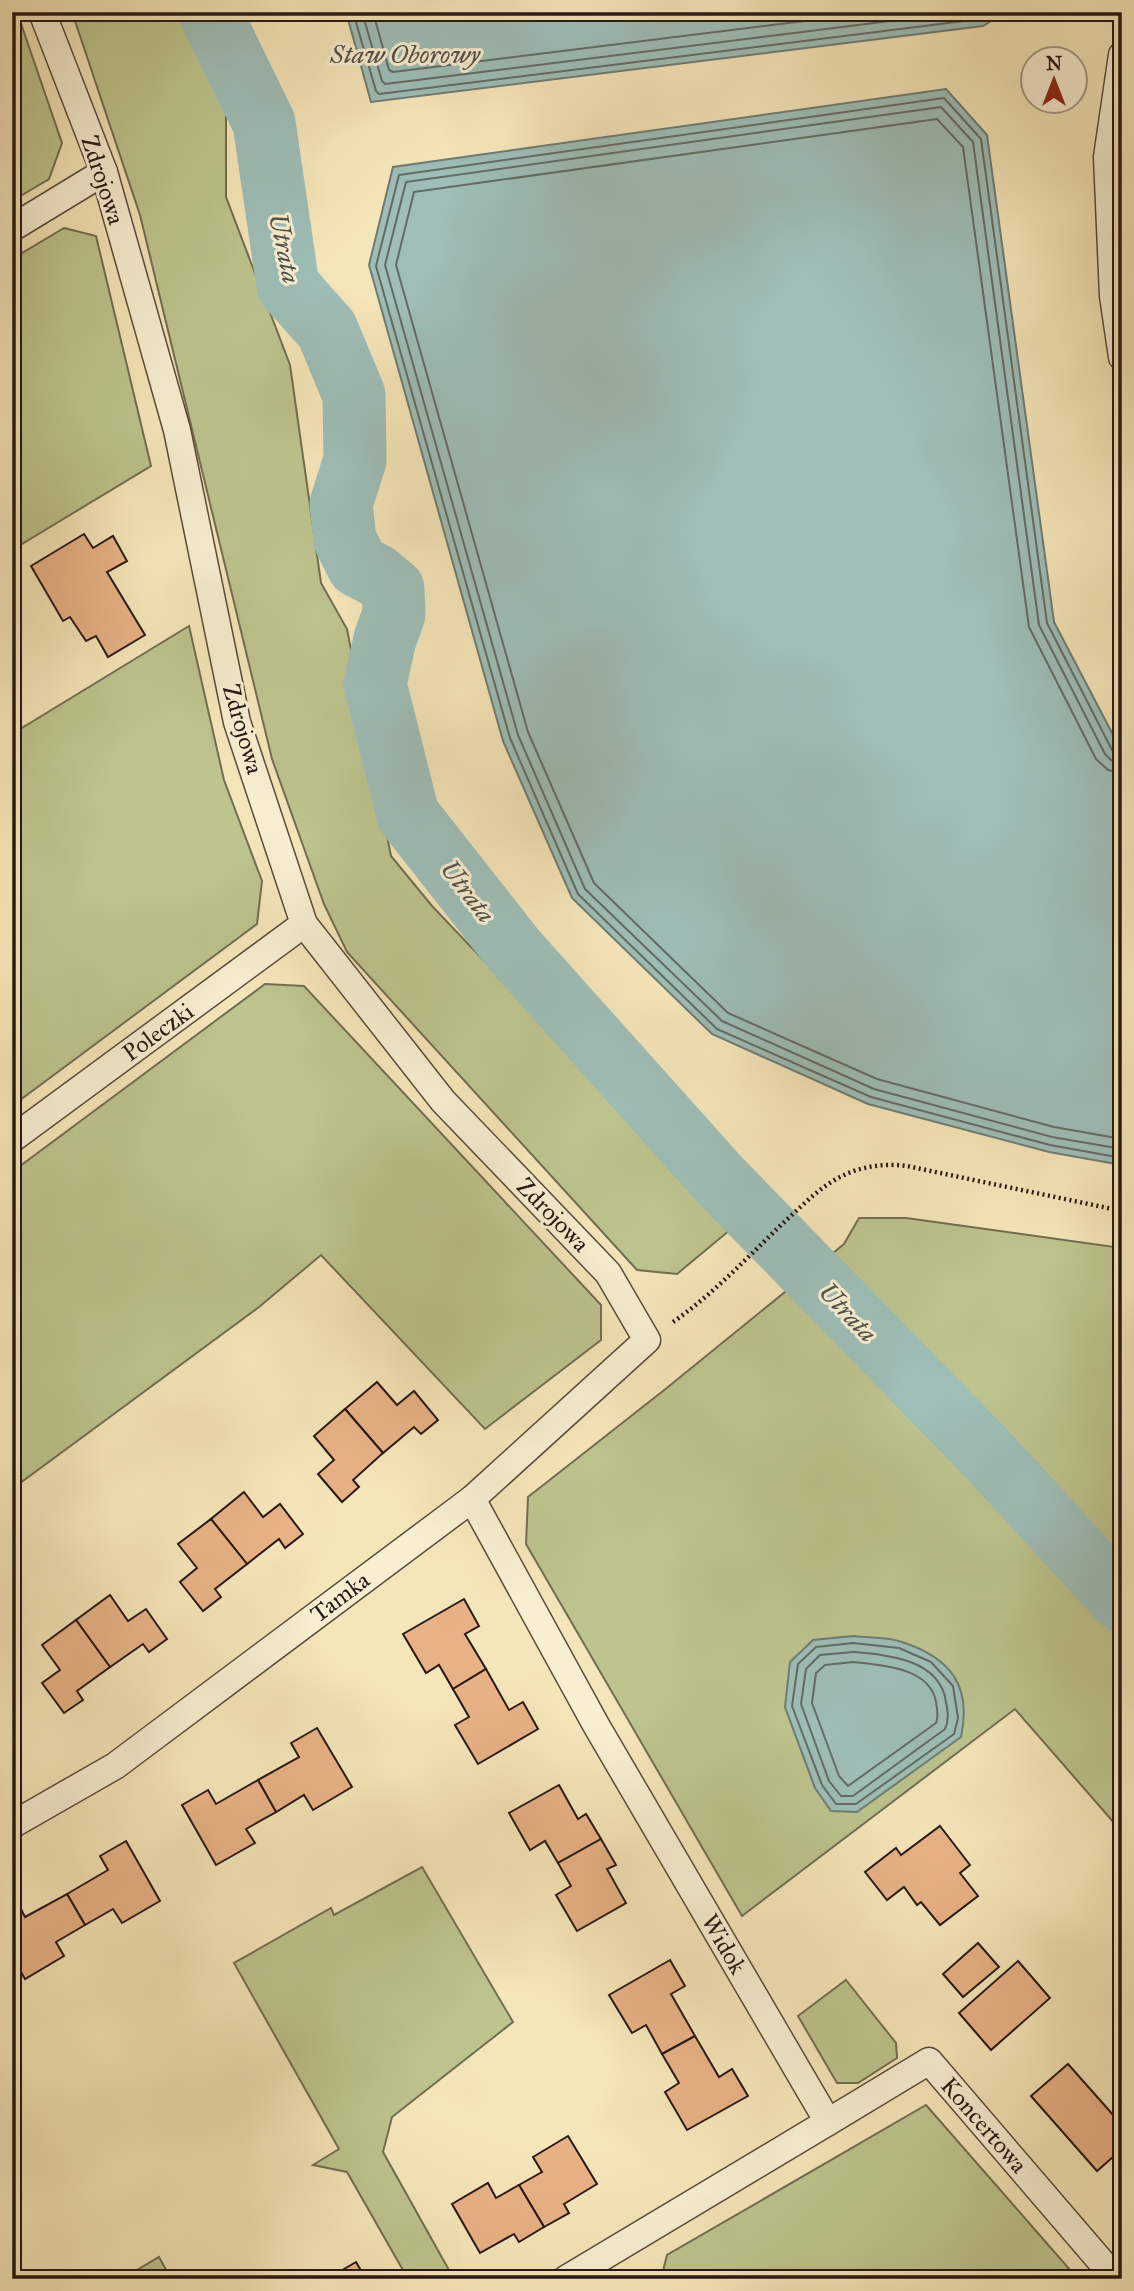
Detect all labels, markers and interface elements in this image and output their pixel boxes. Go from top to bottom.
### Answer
water label: Staw Oborowy [329,38,481,70]
north arrow [1018,46,1088,116]
text: N [1046,52,1062,75]
street label: Zdrojowa [75,132,132,229]
water label: Utrata [262,210,308,286]
street label: Zdrojowa [216,681,270,778]
water label: Utrata [434,853,502,929]
street label: Poleczki [117,996,200,1068]
street label: Zdrojowa [510,1171,596,1259]
water label: Utrata [812,1275,884,1349]
street label: Tamka [304,1564,376,1629]
street label: Widok [695,1909,754,1980]
street label: Koncertowa [934,2071,1034,2180]

